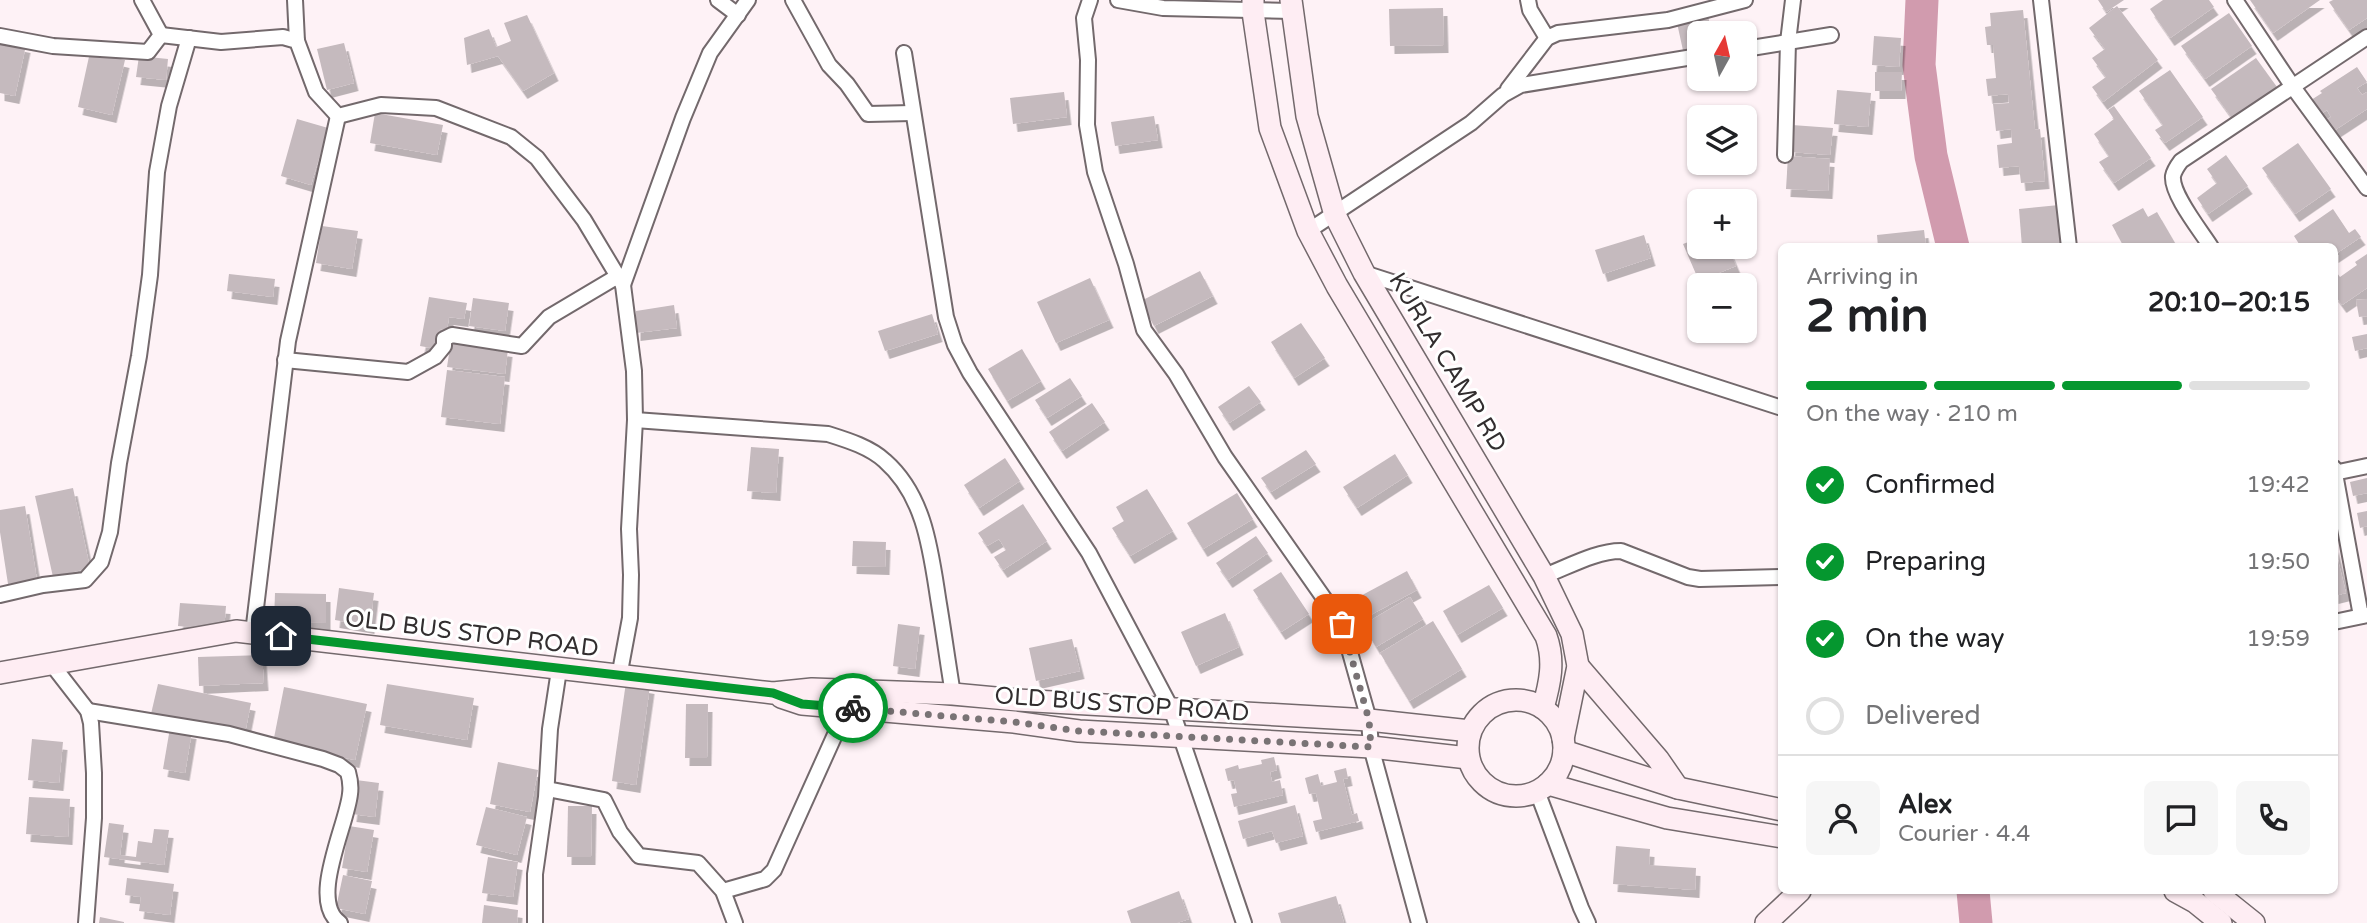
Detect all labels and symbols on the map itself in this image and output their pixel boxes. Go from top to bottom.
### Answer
north arrow [1687,21,1757,91]
street label: KURLA CAMP RD [1383,267,1513,457]
pin [1312,594,1372,654]
street label: OLD BUS STOP ROAD [343,604,600,663]
pin [251,606,311,666]
courier [818,673,888,743]
street label: OLD BUS STOP ROAD [994,681,1250,728]

